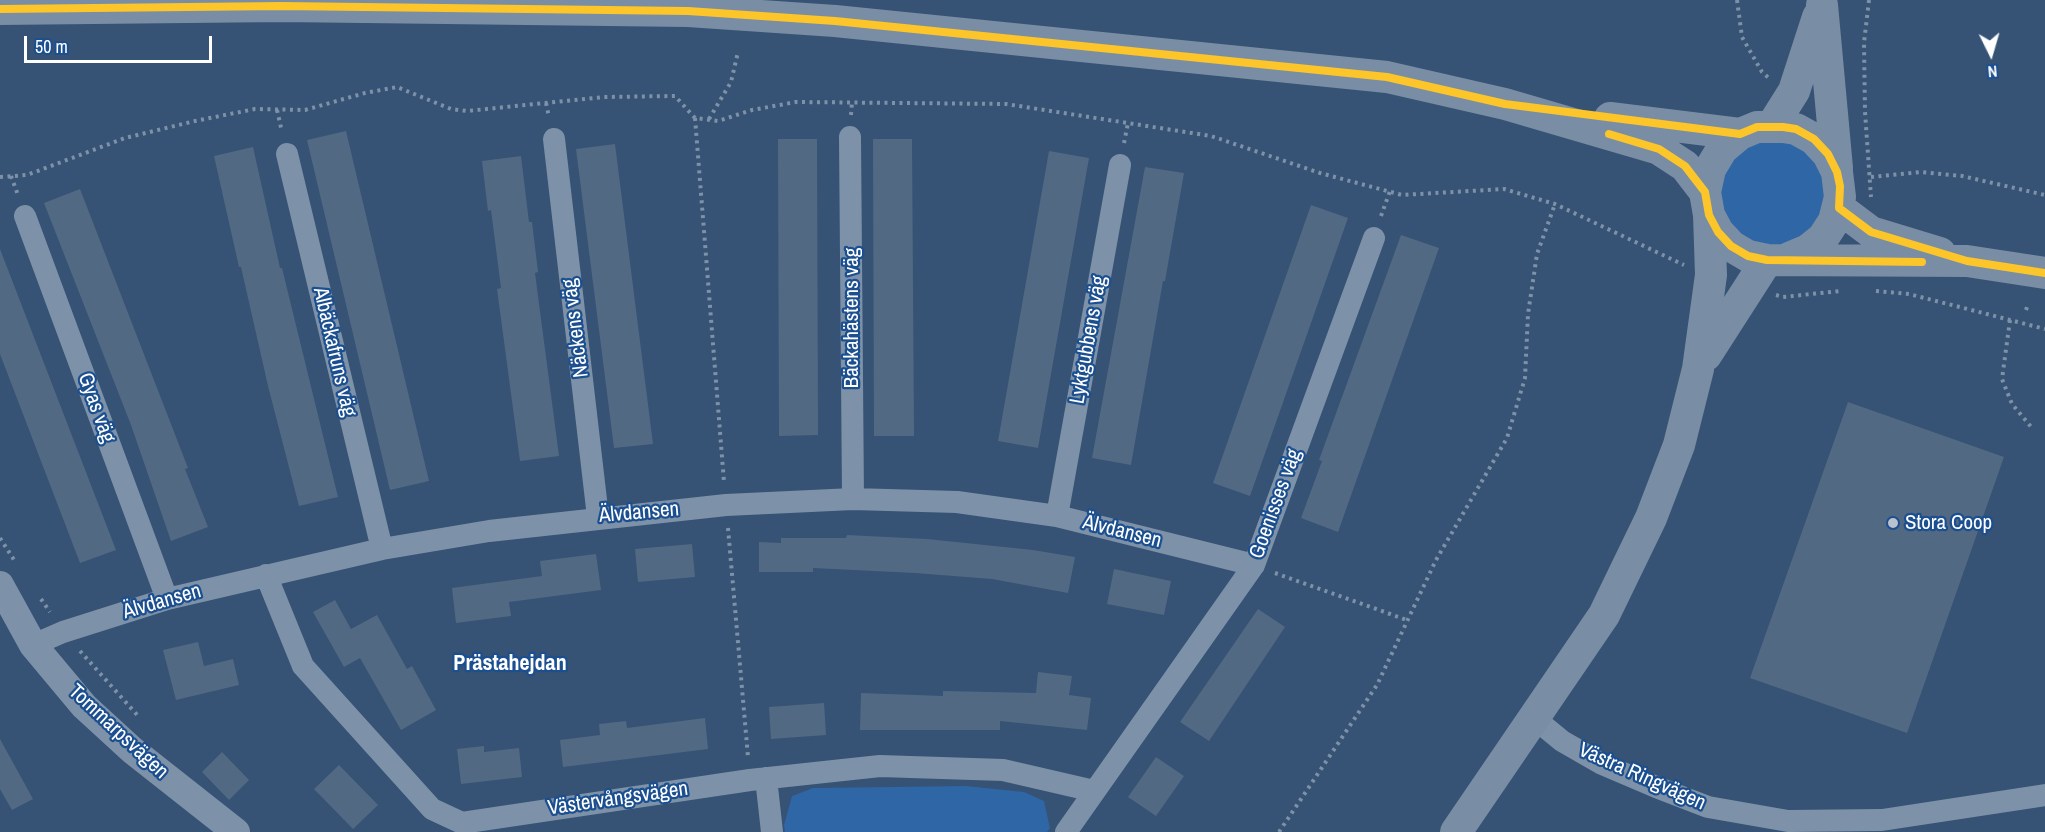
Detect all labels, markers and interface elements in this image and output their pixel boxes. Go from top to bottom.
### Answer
scale bar [27,24,214,62]
north arrow [1961,24,2021,84]
text: 50 m [35,34,68,59]
text: N [1987,61,1998,83]
street label: Bäckahästens väg [839,248,865,388]
street label: Lyktgubbens väg [1065,274,1113,406]
street label: Näckens väg [557,277,595,379]
street label: Albäckafruns väg [307,285,361,419]
street label: Gyas väg [72,370,120,446]
street label: Goenisses väg [1245,446,1307,562]
street label: Älvdansen [598,497,680,529]
street label: Älvdansen [1080,510,1164,554]
place label: Stora Coop [1905,510,1992,536]
marker: Stora Coop [1886,516,1900,530]
street label: Älvdansen [120,579,204,625]
district label: Prästahejdan [453,651,567,677]
street label: Tommarpsvägen [63,679,173,785]
street label: Västra Ringvägen [1574,738,1710,816]
street label: Västervångsvägen [546,777,690,821]

